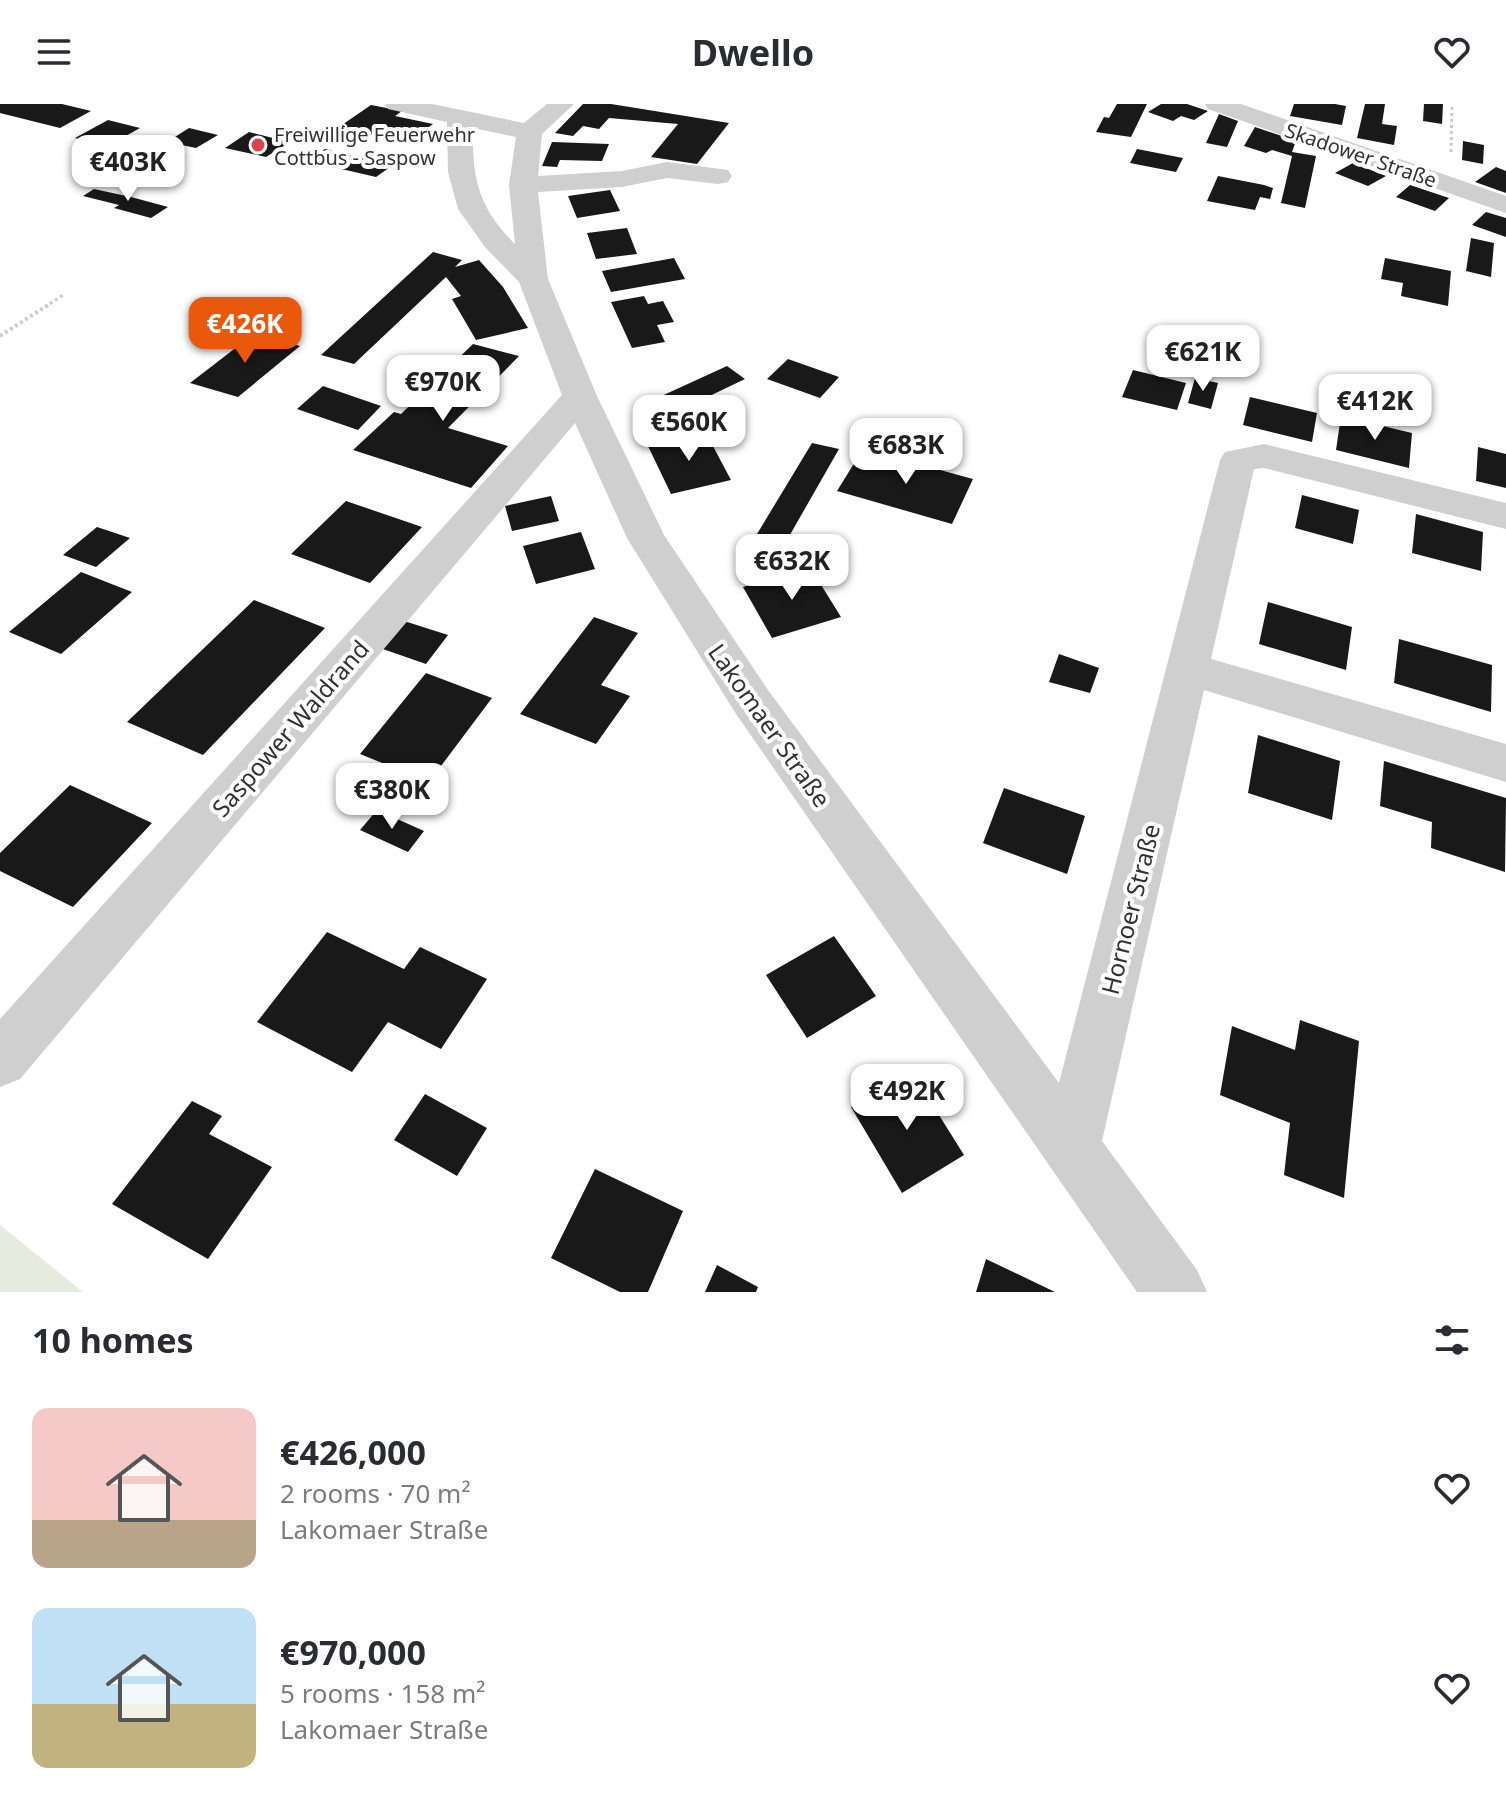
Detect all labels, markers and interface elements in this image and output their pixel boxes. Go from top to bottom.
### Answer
text: Dwello [692,28,814,77]
icon: menu [32,30,76,74]
icon: heart [1430,30,1474,74]
street label: Skadower Straße [1282,116,1440,194]
place label: Freiwillige Feuerwehr Cottbus - Saspow [274,121,475,171]
pin: €403K [72,135,184,203]
marker: Freiwillige Feuerwehr Cottbus - Saspow [249,136,267,154]
text: €403K [90,143,166,179]
pin: €426K [189,297,301,365]
text: €426K [207,305,283,341]
pin: €621K [1147,325,1259,393]
text: €621K [1165,333,1241,369]
pin: €970K [387,355,499,423]
text: €970K [405,363,481,399]
pin: €412K [1319,374,1431,442]
text: €412K [1337,382,1413,418]
pin: €560K [633,395,745,463]
text: €560K [651,403,727,439]
pin: €683K [850,418,962,486]
text: €683K [868,426,944,462]
pin: €632K [736,534,848,602]
text: €632K [754,542,830,578]
street label: Saspower Waldrand [204,633,376,823]
street label: Lakomaer Straße [701,637,839,813]
pin: €380K [336,763,448,831]
text: €380K [354,771,430,807]
street label: Hornoer Straße [1093,820,1167,998]
pin: €492K [851,1064,963,1132]
text: €492K [869,1072,945,1108]
text: 10 homes [32,1317,194,1363]
icon: filters [1430,1318,1474,1362]
text: €426,000 [280,1429,426,1475]
icon: home [96,1440,192,1536]
icon: heart [1430,1466,1474,1510]
text: 2 rooms · 70 m² [280,1475,470,1511]
text: Lakomaer Straße [280,1511,488,1547]
text: €970,000 [280,1629,426,1675]
icon: home [96,1640,192,1736]
icon: heart [1430,1666,1474,1710]
text: 5 rooms · 158 m² [280,1675,485,1711]
text: Lakomaer Straße [280,1711,488,1747]

